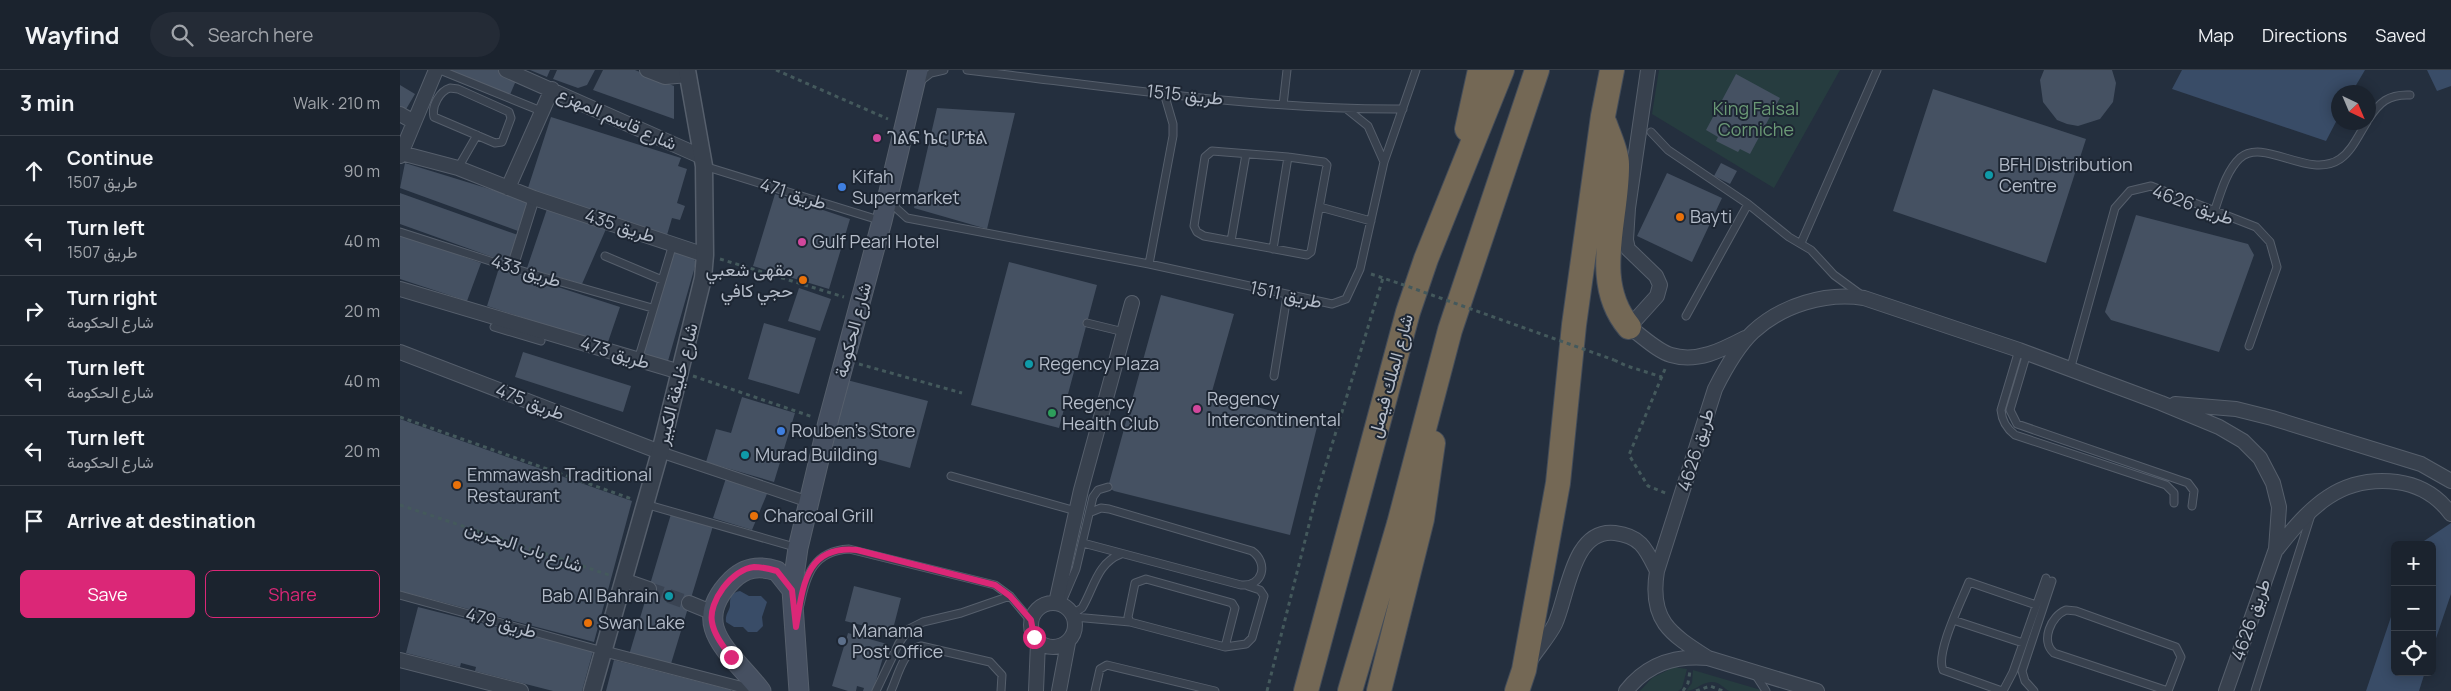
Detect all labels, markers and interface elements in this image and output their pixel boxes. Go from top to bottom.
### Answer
search box [150,12,500,57]
text: Wayfind [25,18,120,51]
icon: search [168,21,196,49]
text: Search here [208,22,313,48]
text: Map [2198,23,2234,47]
text: Directions [2262,23,2347,47]
text: Saved [2375,23,2426,47]
street label: طريق 1515 [1146,78,1224,110]
street label: شارع قاسم المهزع [553,81,681,156]
north arrow [2331,85,2376,130]
text: 3 min [20,89,74,117]
text: Walk · 210 m [293,92,380,114]
park label: King Faisal Corniche [1713,96,1799,141]
place label: ገልፍ ኬር ሆቴል [887,125,988,149]
marker: ገልፍ ኬር ሆቴል [871,132,883,144]
text: Continue [67,145,153,171]
place label: BFH Distribution Centre [1999,152,2133,197]
icon: ahead [20,157,48,185]
text: 90 m [344,160,380,182]
place label: Kifah Supermarket [852,164,960,209]
marker: BFH Distribution Centre [1983,169,1995,181]
text: طريق 1507 [67,171,137,193]
street label: طريق 471 [757,172,830,215]
street label: طريق 4626 [2149,178,2237,230]
marker: Kifah Supermarket [836,181,848,193]
street label: طريق 435 [582,202,659,248]
place label: Bayti [1690,204,1732,228]
marker: Bayti [1674,211,1686,223]
text: Turn left [67,215,145,241]
icon: left [20,227,48,255]
place label: Gulf Pearl Hotel [812,229,940,253]
text: 40 m [344,230,380,252]
marker: Gulf Pearl Hotel [796,236,808,248]
text: طريق 1507 [67,241,137,263]
street label: طريق 433 [488,248,564,292]
place label: مقهى شعبي حجي كافي [705,257,793,306]
marker: مقهى شعبي حجي كافي [797,274,809,286]
street label: طريق 1511 [1248,275,1325,313]
street label: شارع الحكومة [828,280,877,380]
text: Turn right [67,285,157,311]
icon: right [20,297,48,325]
text: 20 m [344,300,380,322]
text: شارع الحكومة [67,311,154,333]
street label: شارع الملك فيصل [1362,311,1419,441]
street label: شارع خليفة الكبير [649,320,704,448]
street label: طريق 473 [578,330,653,374]
place label: Regency Plaza [1039,351,1159,375]
text: Turn left [67,355,145,381]
marker: Regency Plaza [1023,358,1035,370]
icon: left [20,367,48,395]
text: 40 m [344,370,380,392]
street label: طريق 475 [493,377,568,425]
text: شارع الحكومة [67,381,154,403]
place label: Regency Intercontinental [1207,386,1341,431]
place label: Regency Health Club [1062,390,1159,435]
marker: Regency Intercontinental [1191,403,1203,415]
street label: طريق 4626 [1671,406,1719,494]
marker: Regency Health Club [1046,407,1058,419]
place label: Rouben's Store [791,418,916,442]
text: Turn left [67,425,145,451]
marker: Rouben's Store [775,425,787,437]
icon: left [20,437,48,465]
text: 20 m [344,440,380,462]
place label: Murad Building [755,442,878,466]
marker: Murad Building [739,449,751,461]
text: شارع الحكومة [67,451,154,473]
place label: Emmawash Traditional Restaurant [467,462,652,507]
marker: Emmawash Traditional Restaurant [451,479,463,491]
place label: Charcoal Grill [764,503,874,527]
icon: arrive [20,507,48,535]
text: Arrive at destination [67,508,256,534]
marker: Charcoal Grill [748,510,760,522]
street label: شارع باب البحرين [462,515,586,578]
map controls [2391,541,2436,676]
button: + [2391,541,2436,586]
button: Save [20,570,195,618]
button: Share [205,570,380,618]
street label: طريق 4626 [2225,576,2275,664]
place label: Bab Al Bahrain [542,583,659,607]
button: − [2391,586,2436,631]
marker: Bab Al Bahrain [663,590,675,602]
street label: طريق 479 [463,601,539,643]
place label: Swan Lake [598,610,685,634]
marker: Swan Lake [582,617,594,629]
place label: Manama Post Office [852,618,943,663]
route start [1023,626,1046,649]
button: locate [2391,631,2436,676]
marker: Manama Post Office [836,635,848,647]
route end [720,646,743,669]

